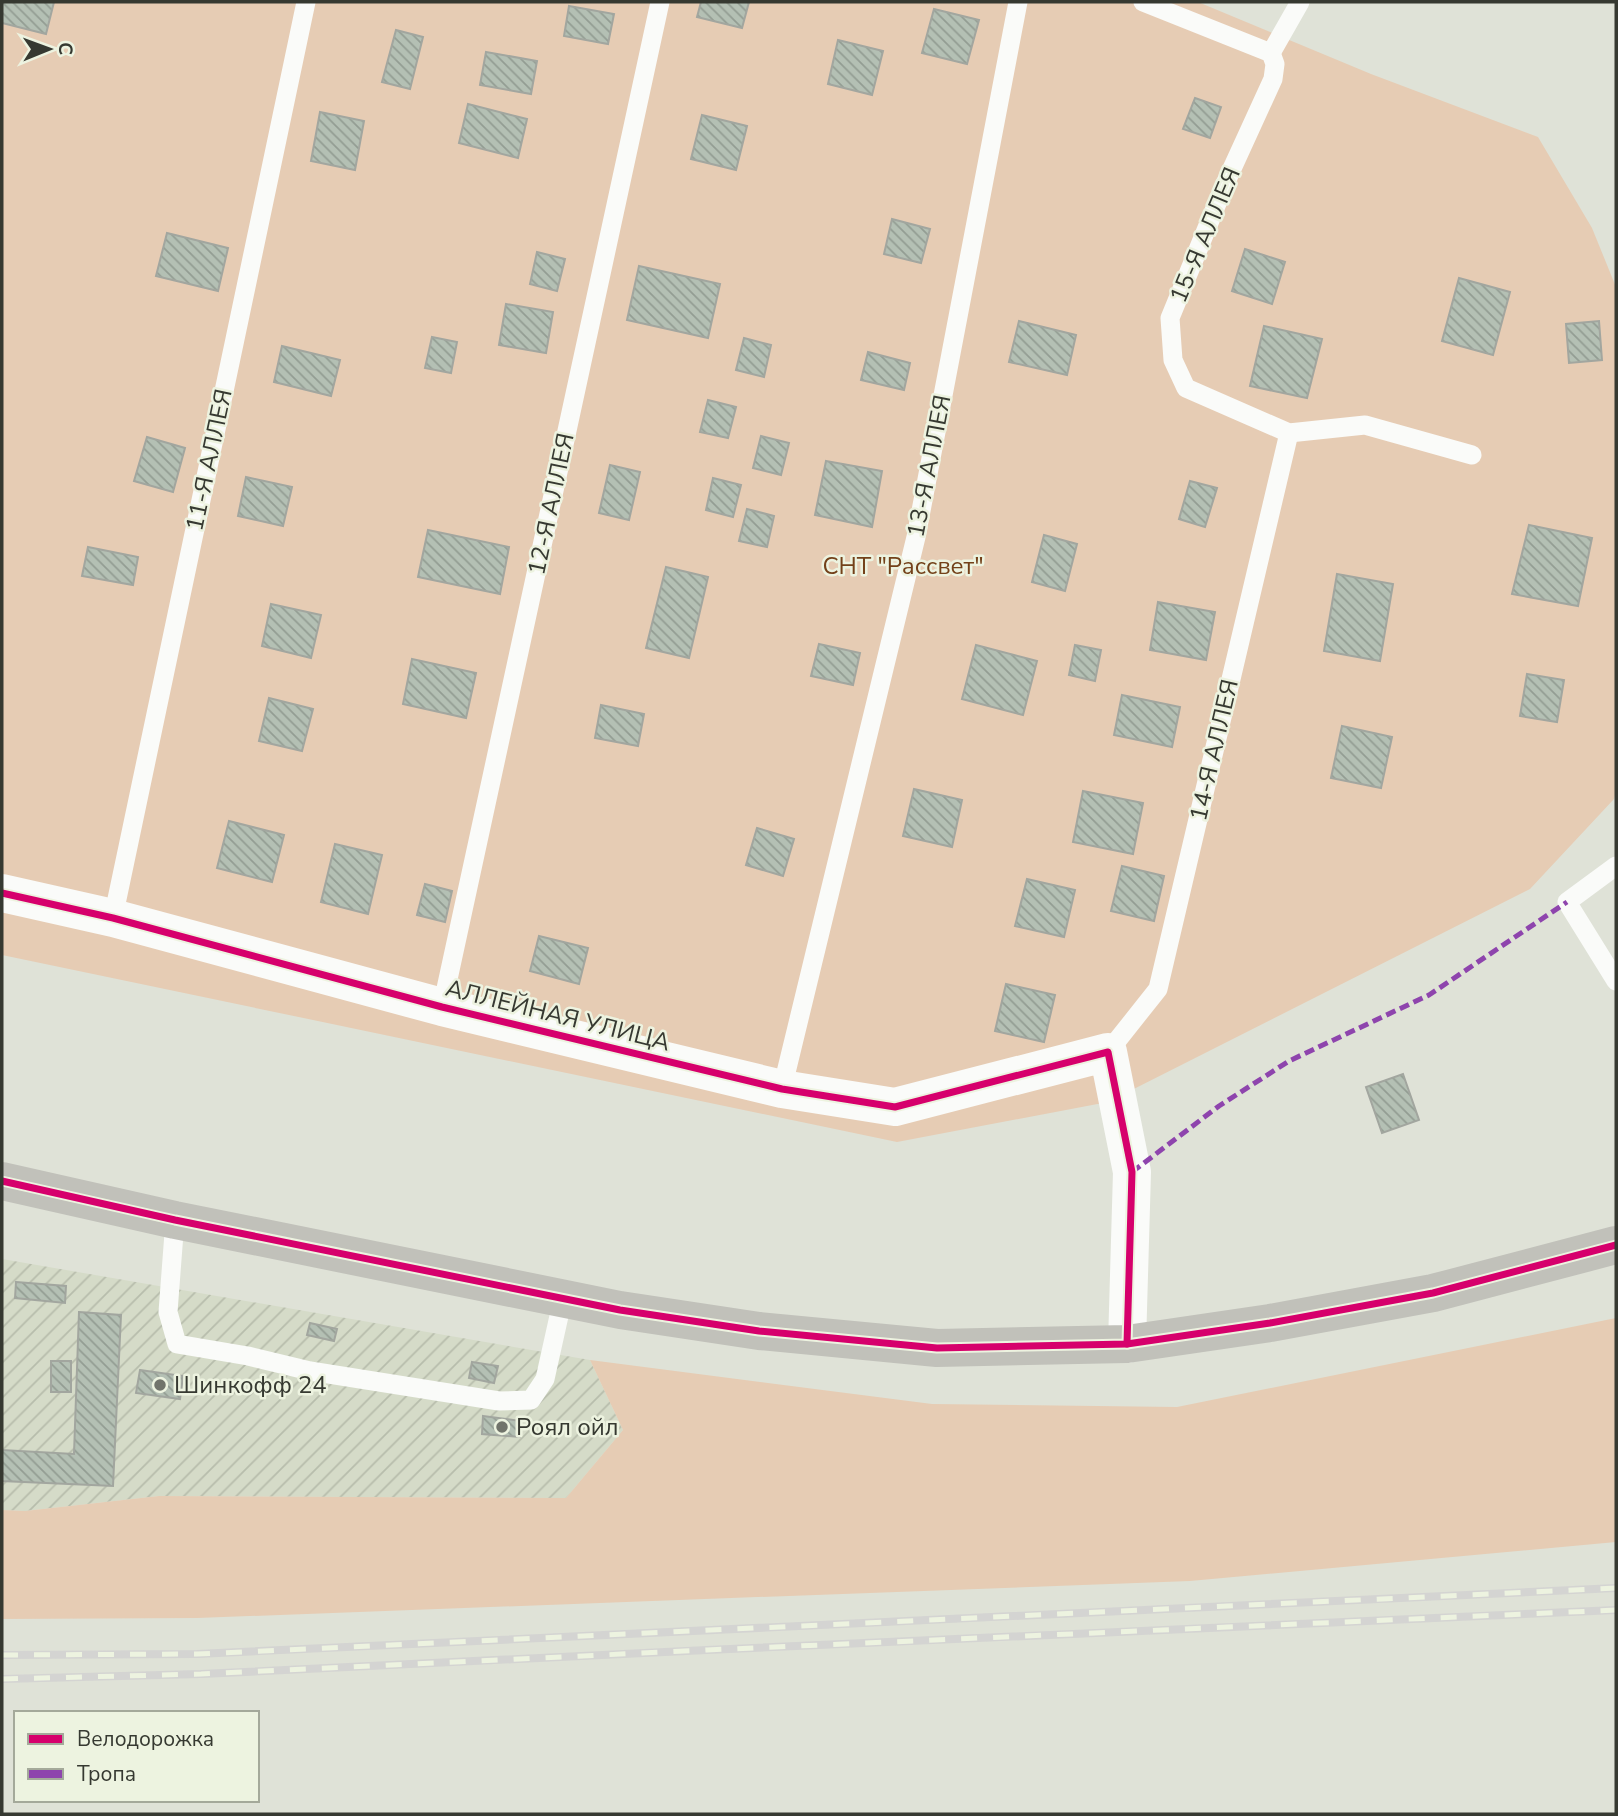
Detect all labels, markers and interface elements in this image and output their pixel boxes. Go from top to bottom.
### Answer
north arrow [14,14,84,84]
text: С [52,42,78,55]
street label: 15-Я АЛЛЕЯ [1162,162,1248,308]
street label: 11-Я АЛЛЕЯ [178,386,240,534]
street label: 13-Я АЛЛЕЯ [900,392,958,540]
street label: 12-Я АЛЛЕЯ [520,430,582,578]
park label: СНТ "Рассвет" [822,550,984,582]
street label: 14-Я АЛЛЕЯ [1182,676,1246,824]
street label: АЛЛЕЙНАЯ УЛИЦА [442,972,674,1059]
place label: Шинкофф 24 [174,1369,327,1401]
marker: Шинкофф 24 [152,1377,168,1393]
place label: Роял ойл [516,1411,619,1443]
marker: Роял ойл [494,1419,510,1435]
legend [14,1711,259,1802]
text: Велодорожка [77,1725,214,1753]
text: Тропа [77,1760,136,1788]

